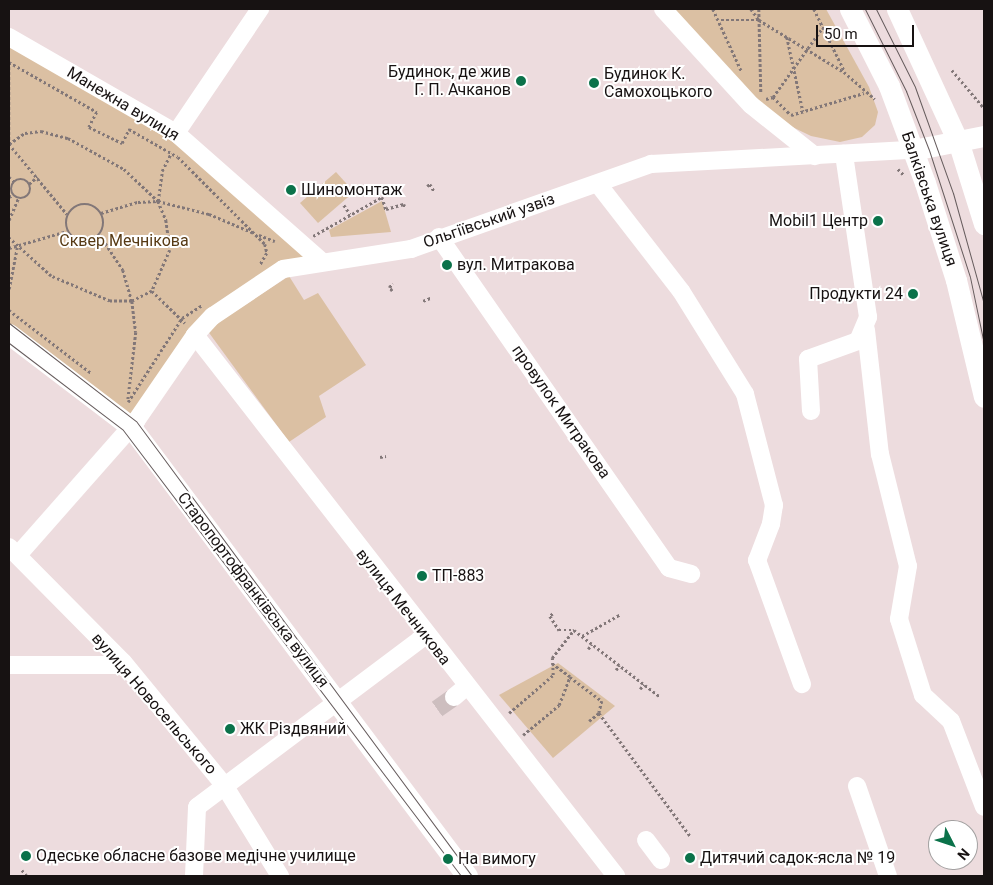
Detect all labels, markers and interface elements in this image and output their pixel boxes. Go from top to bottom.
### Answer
scale bar [818,15,916,47]
text: 50 m [824,25,858,43]
place label: Будинок, де жив Г. П. Ачканов [388,62,511,100]
street label: Манежна вулиця [63,63,183,145]
place label: Будинок К. Самохоцького [604,64,712,102]
marker: Будинок, де жив Г. П. Ачканов [515,75,527,87]
marker: Будинок К. Самохоцького [588,77,600,89]
street label: Балківська вулиця [897,129,961,269]
place label: Шиномонтаж [301,180,402,200]
marker: Шиномонтаж [285,184,297,196]
street label: Ольгіївський узвіз [421,190,557,252]
place label: Mobil1 Центр [769,211,868,231]
marker: Mobil1 Центр [872,215,884,227]
park label: Сквер Мечнікова [59,231,189,251]
place label: вул. Митракова [457,255,575,275]
marker: вул. Митракова [441,259,453,271]
place label: Продукти 24 [809,284,903,304]
marker: Продукти 24 [907,288,919,300]
street label: провулок Митракова [508,341,614,483]
street label: Старопортофранківська вулиця [173,488,333,692]
street label: вулиця Мечникова [352,545,454,669]
place label: ТП-883 [432,566,484,586]
marker: ТП-883 [416,570,428,582]
street label: вулиця Новосельського [87,629,221,779]
place label: ЖК Різдвяний [240,719,346,739]
marker: ЖК Різдвяний [224,723,236,735]
north arrow [928,820,978,870]
text: N [954,845,973,863]
place label: Одеське обласне базове медічне училище [36,846,356,866]
place label: Дитячий садок-ясла № 19 [700,848,895,868]
place label: На вимогу [458,849,536,869]
marker: Одеське обласне базове медічне училище [20,850,32,862]
marker: Дитячий садок-ясла № 19 [684,852,696,864]
marker: На вимогу [442,853,454,865]

